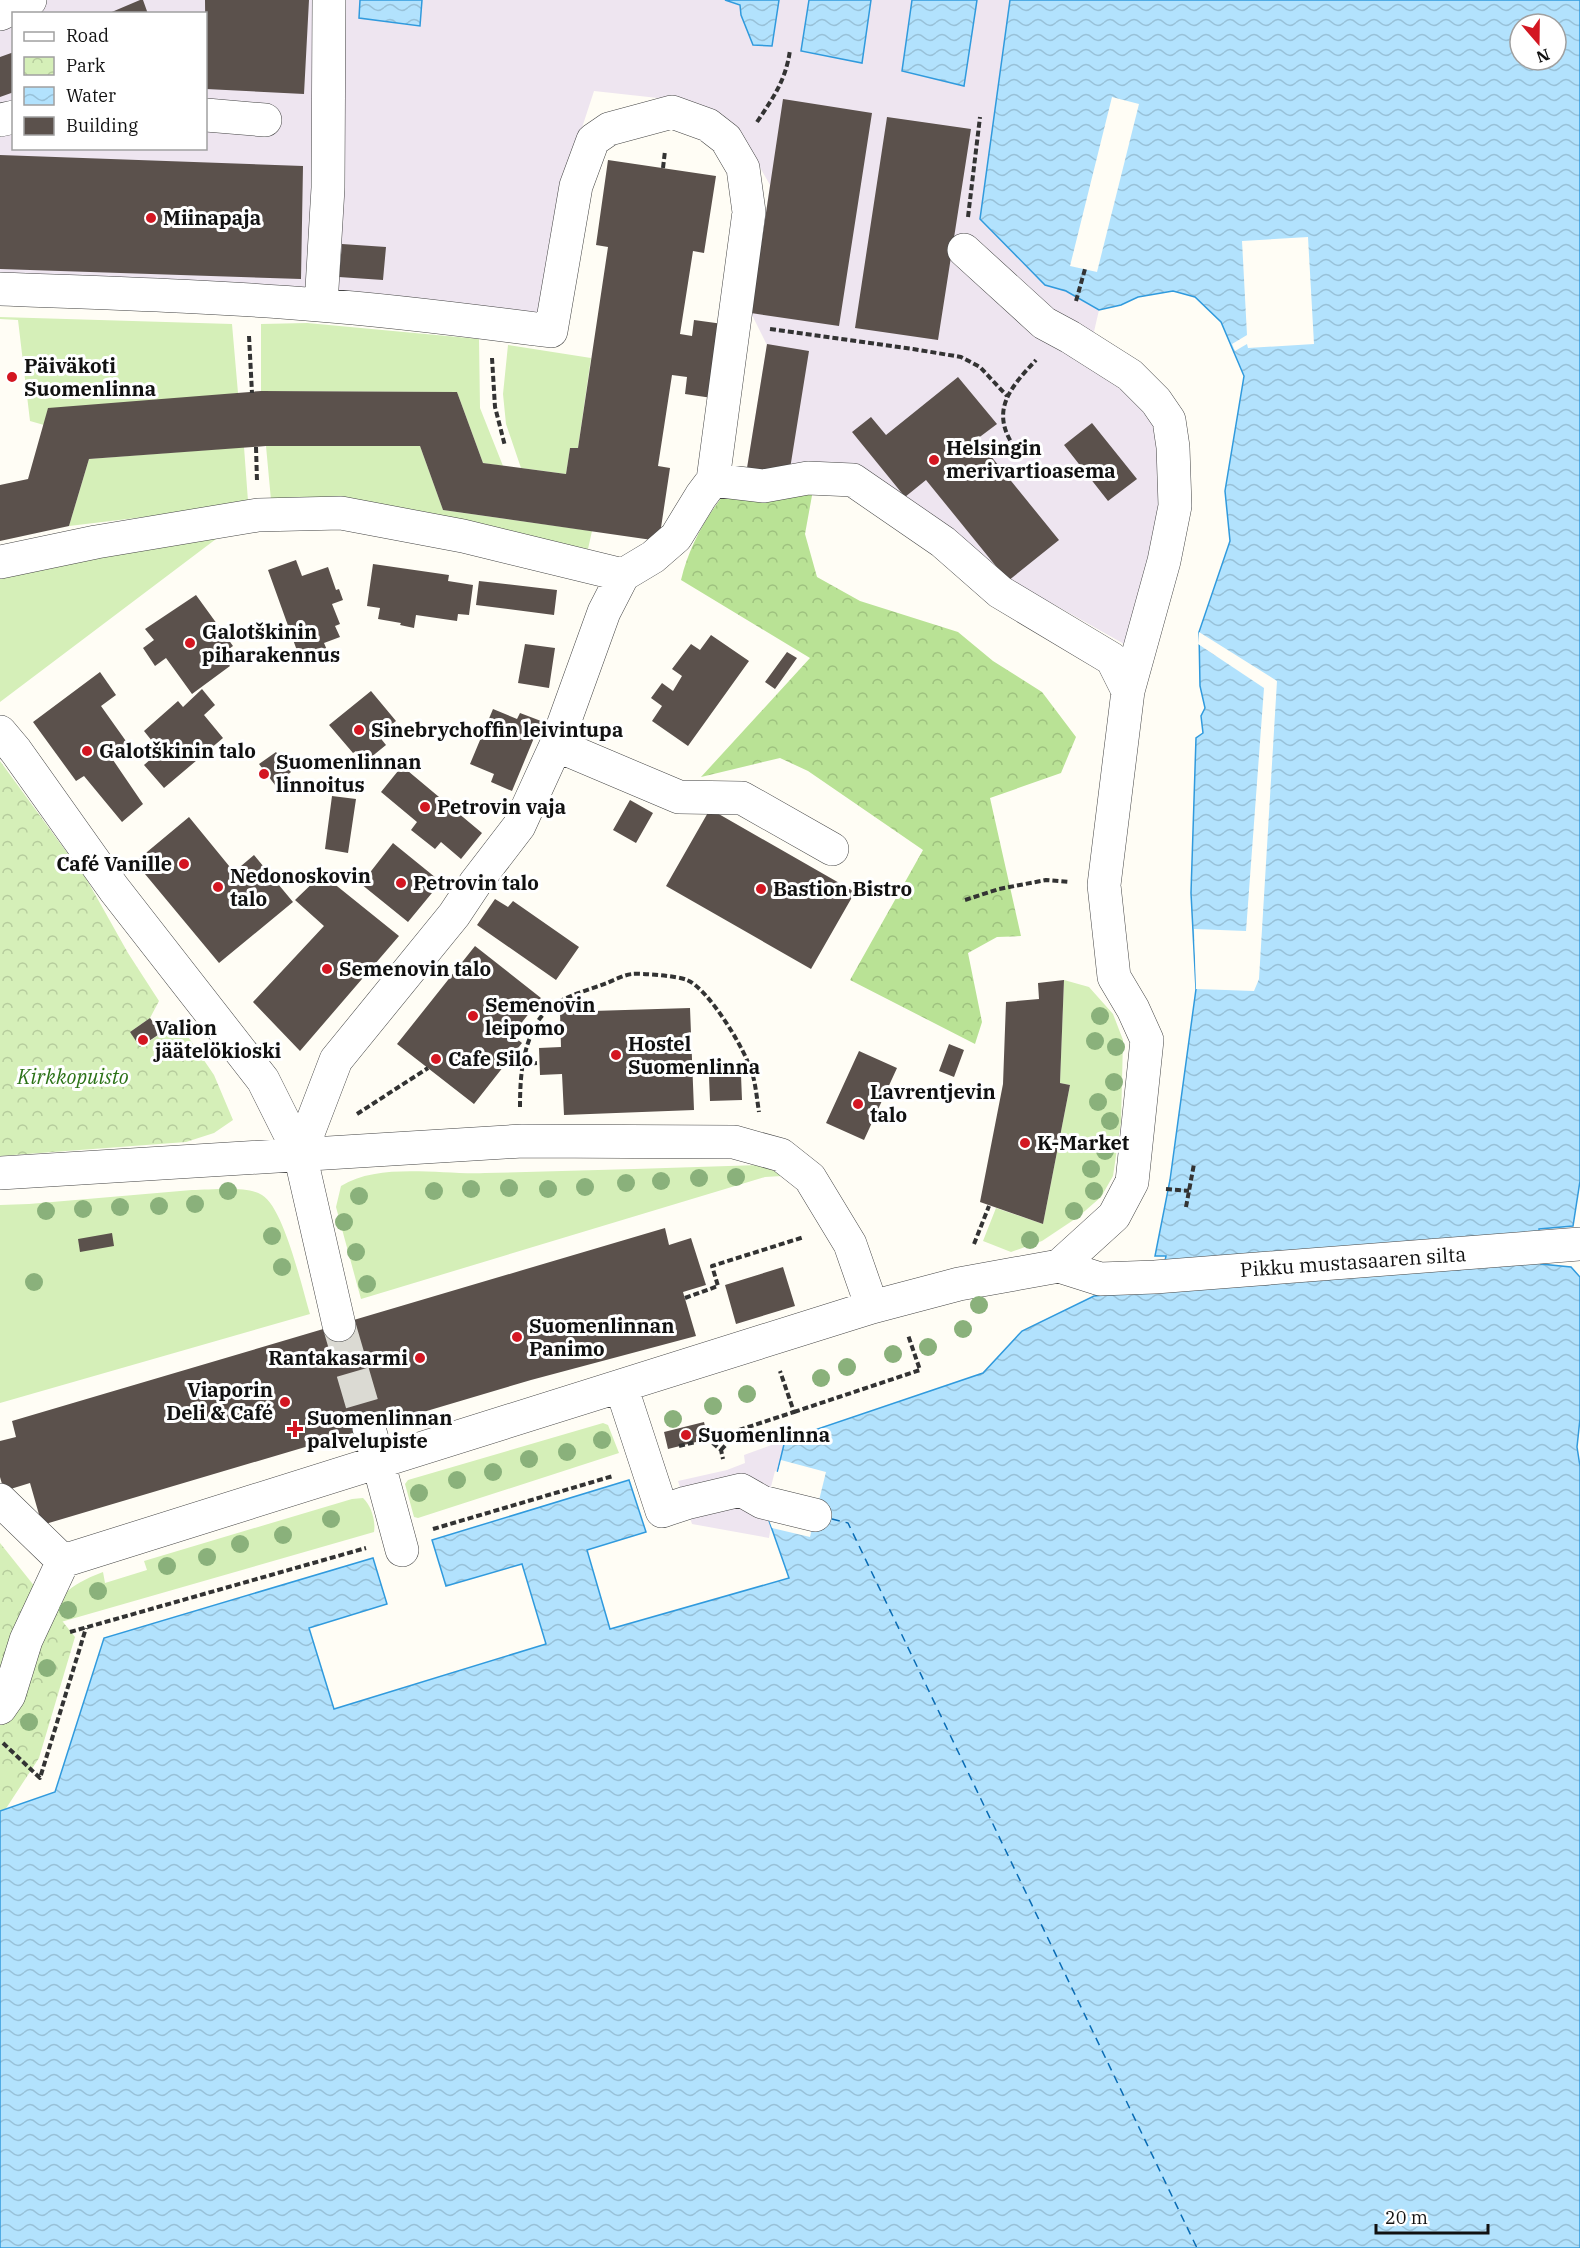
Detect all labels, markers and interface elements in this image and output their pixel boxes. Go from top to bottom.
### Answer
legend [12,12,207,150]
north arrow [1508,12,1568,72]
text: Road [66,24,109,47]
text: N [1534,45,1552,68]
text: Park [66,54,106,77]
text: Water [66,84,116,107]
text: Building [66,114,138,137]
place label: Miinapaja [163,204,261,231]
marker: Miinapaja [144,211,158,225]
place label: Päiväkoti Suomenlinna [24,352,156,402]
marker: Päiväkoti Suomenlinna [5,370,19,384]
place label: Helsingin merivartioasema [946,434,1116,484]
marker: Helsingin merivartioasema [927,453,941,467]
place label: Galotškinin piharakennus [202,618,340,668]
marker: Galotškinin piharakennus [183,636,197,650]
place label: Sinebrychoffin leivintupa [371,716,623,743]
marker: Sinebrychoffin leivintupa [352,723,366,737]
place label: Galotškinin talo [99,737,256,764]
marker: Galotškinin talo [80,744,94,758]
place label: Suomenlinnan linnoitus [276,748,422,798]
marker: Suomenlinnan linnoitus [257,767,271,781]
place label: Petrovin vaja [437,793,566,820]
marker: Petrovin vaja [418,800,432,814]
place label: Café Vanille [56,850,172,877]
marker: Café Vanille [177,857,191,871]
place label: Nedonoskovin talo [230,862,371,912]
place label: Petrovin talo [413,869,539,896]
place label: Bastion Bistro [773,875,912,902]
marker: Petrovin talo [394,876,408,890]
marker: Nedonoskovin talo [211,880,225,894]
marker: Bastion Bistro [754,882,768,896]
place label: Semenovin talo [339,955,491,982]
marker: Semenovin talo [320,962,334,976]
place label: Semenovin leipomo [485,991,595,1041]
marker: Semenovin leipomo [466,1009,480,1023]
place label: Valion jäätelökioski [153,1014,282,1064]
place label: Hostel Suomenlinna [628,1030,760,1080]
marker: Valion jäätelökioski [136,1033,150,1047]
place label: Cafe Silo [448,1045,533,1072]
marker: Hostel Suomenlinna [609,1048,623,1062]
marker: Cafe Silo [429,1052,443,1066]
park label: Kirkkopuisto [16,1063,129,1090]
place label: Lavrentjevin talo [870,1078,996,1128]
marker: Lavrentjevin talo [851,1097,865,1111]
place label: K-Market [1037,1129,1130,1156]
marker: K-Market [1018,1136,1032,1150]
street label: Pikku mustasaaren silta [1239,1240,1467,1283]
place label: Suomenlinnan Panimo [529,1312,675,1362]
marker: Suomenlinnan Panimo [510,1330,524,1344]
place label: Rantakasarmi [268,1344,408,1371]
marker: Rantakasarmi [413,1351,427,1365]
place label: Viaporin Deli & Café [166,1376,273,1426]
marker: Viaporin Deli & Café [278,1395,292,1409]
place label: Suomenlinnan palvelupiste [307,1404,453,1454]
place label: Suomenlinna [698,1421,830,1448]
marker: Suomenlinnan palvelupiste [288,1422,302,1436]
marker: Suomenlinna [679,1428,693,1442]
scale bar [1376,2197,1488,2235]
text: 20 m [1385,2206,1428,2229]

